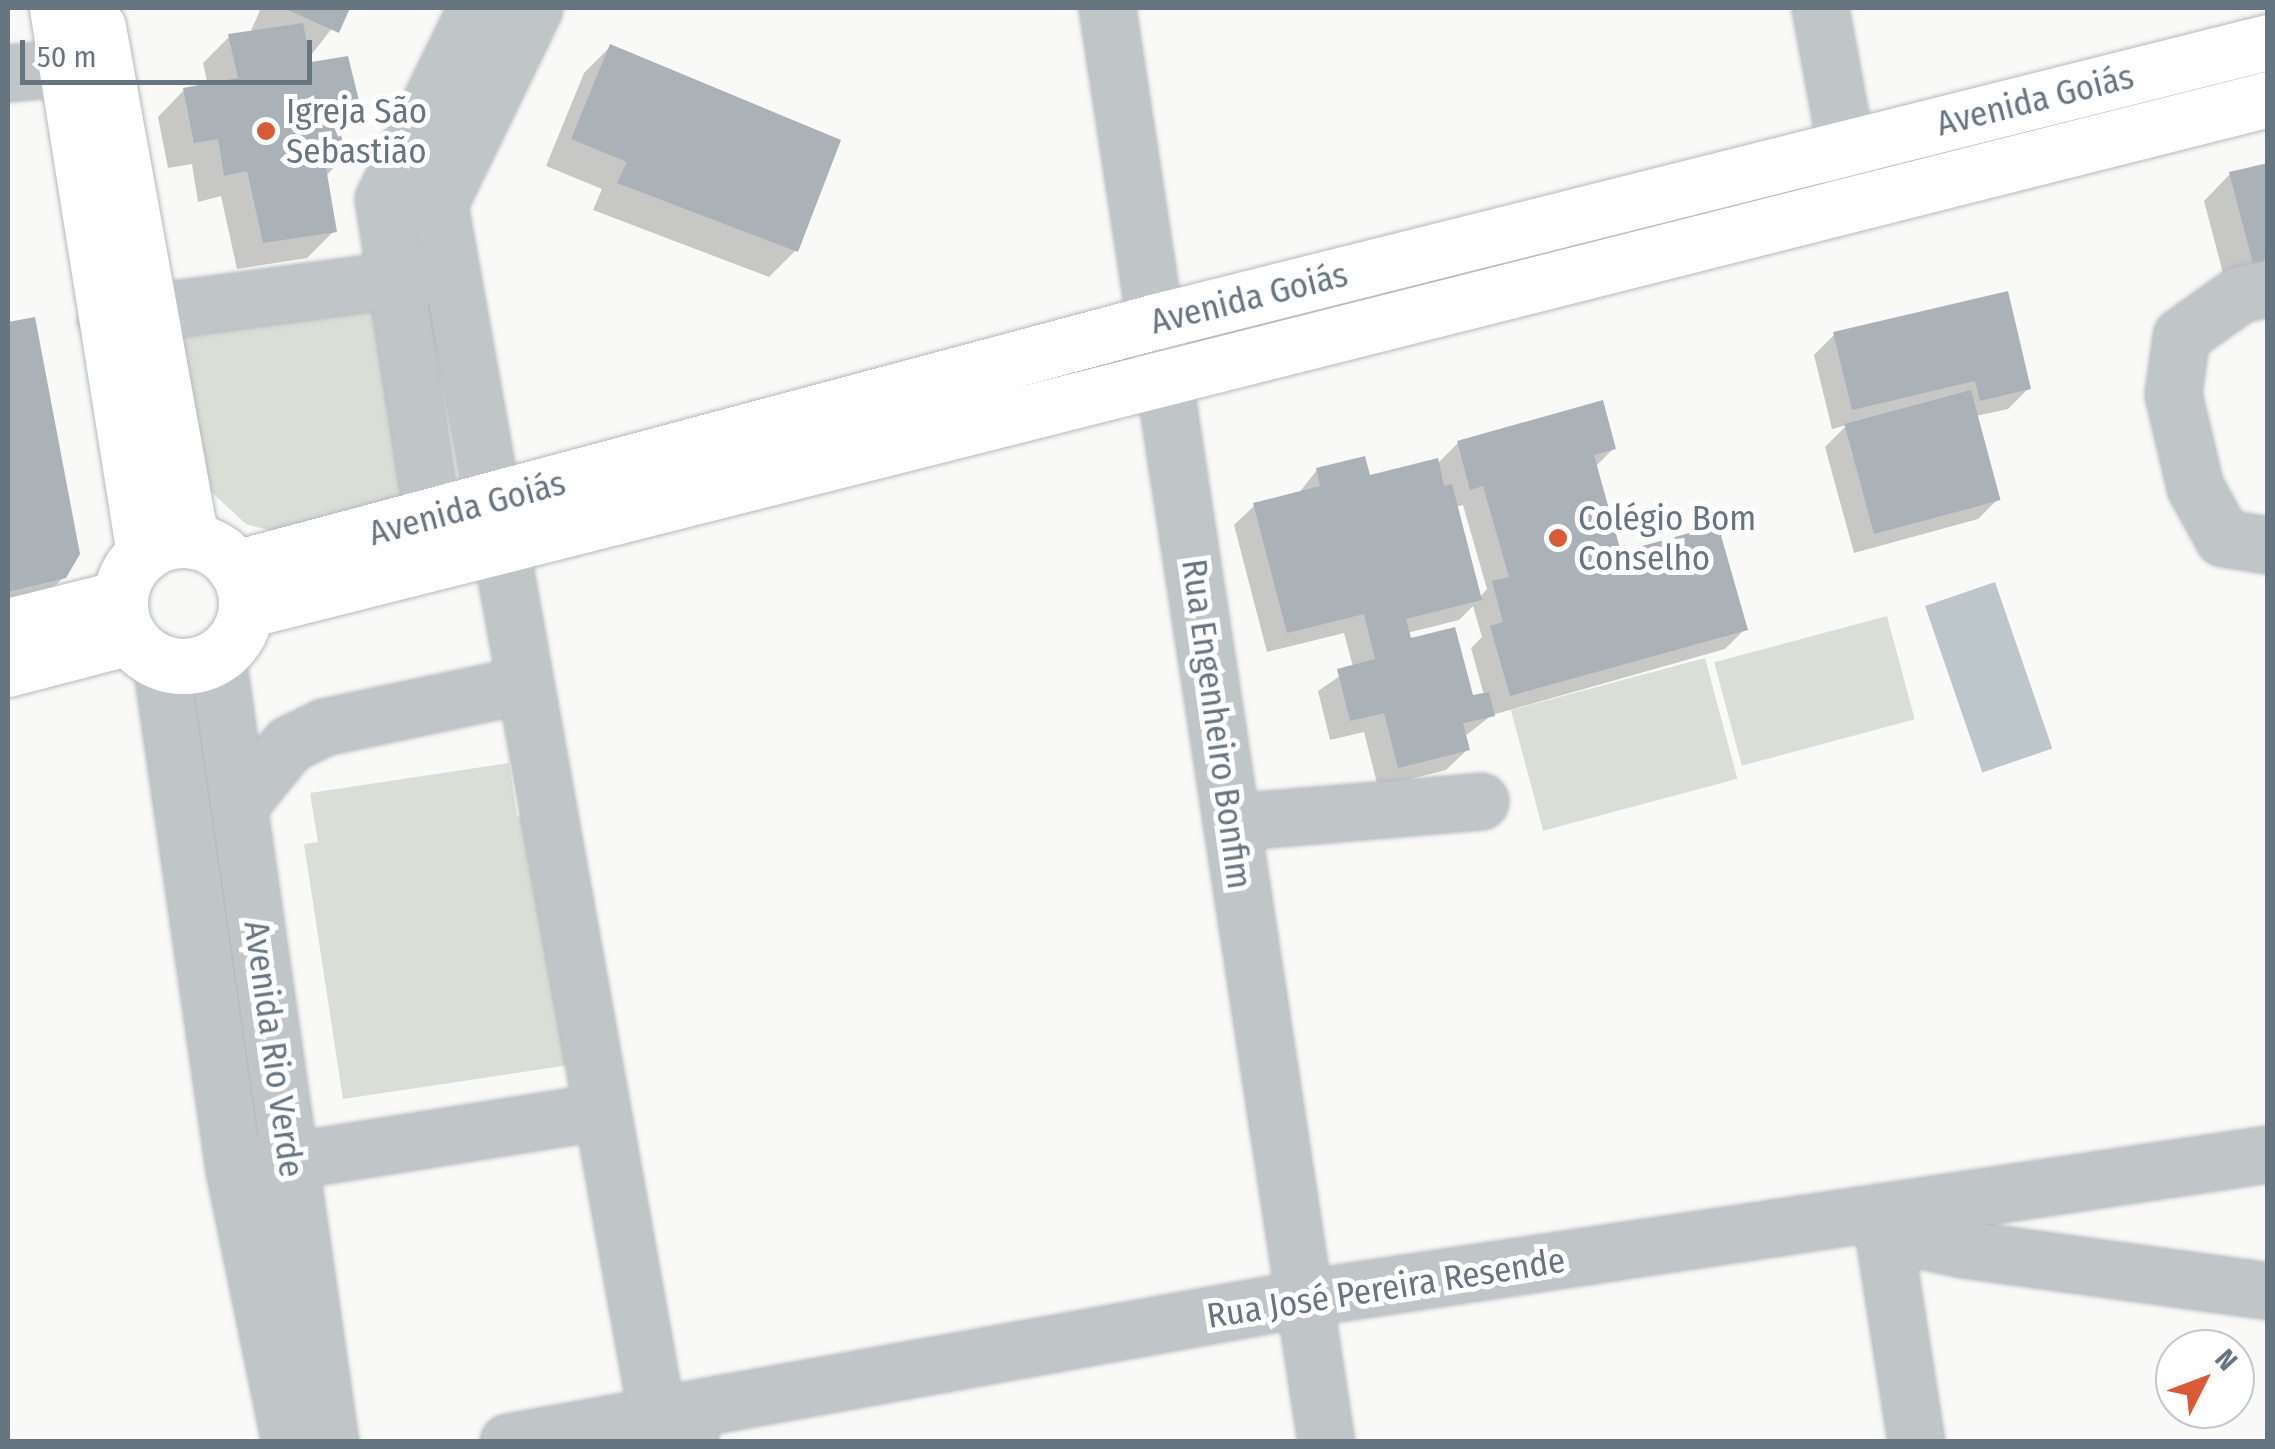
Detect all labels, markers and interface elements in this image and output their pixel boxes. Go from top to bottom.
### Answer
scale bar [25,20,318,82]
text: 50 m [37,39,97,75]
street label: Avenida Goiás [1932,55,2138,145]
place label: Igreja São Sebastião [286,90,427,172]
marker: Igreja São Sebastião [255,120,277,142]
street label: Avenida Goiás [1146,253,1352,343]
street label: Avenida Goiás [364,462,570,554]
place label: Colégio Bom Conselho [1578,497,1756,579]
marker: Colégio Bom Conselho [1547,527,1569,549]
street label: Rua Engenheiro Bonfim [1173,556,1261,892]
street label: Avenida Rio Verde [235,918,313,1180]
street label: Rua José Pereira Resende [1204,1239,1568,1337]
north arrow [2155,1329,2255,1429]
text: N [2208,1343,2244,1377]

